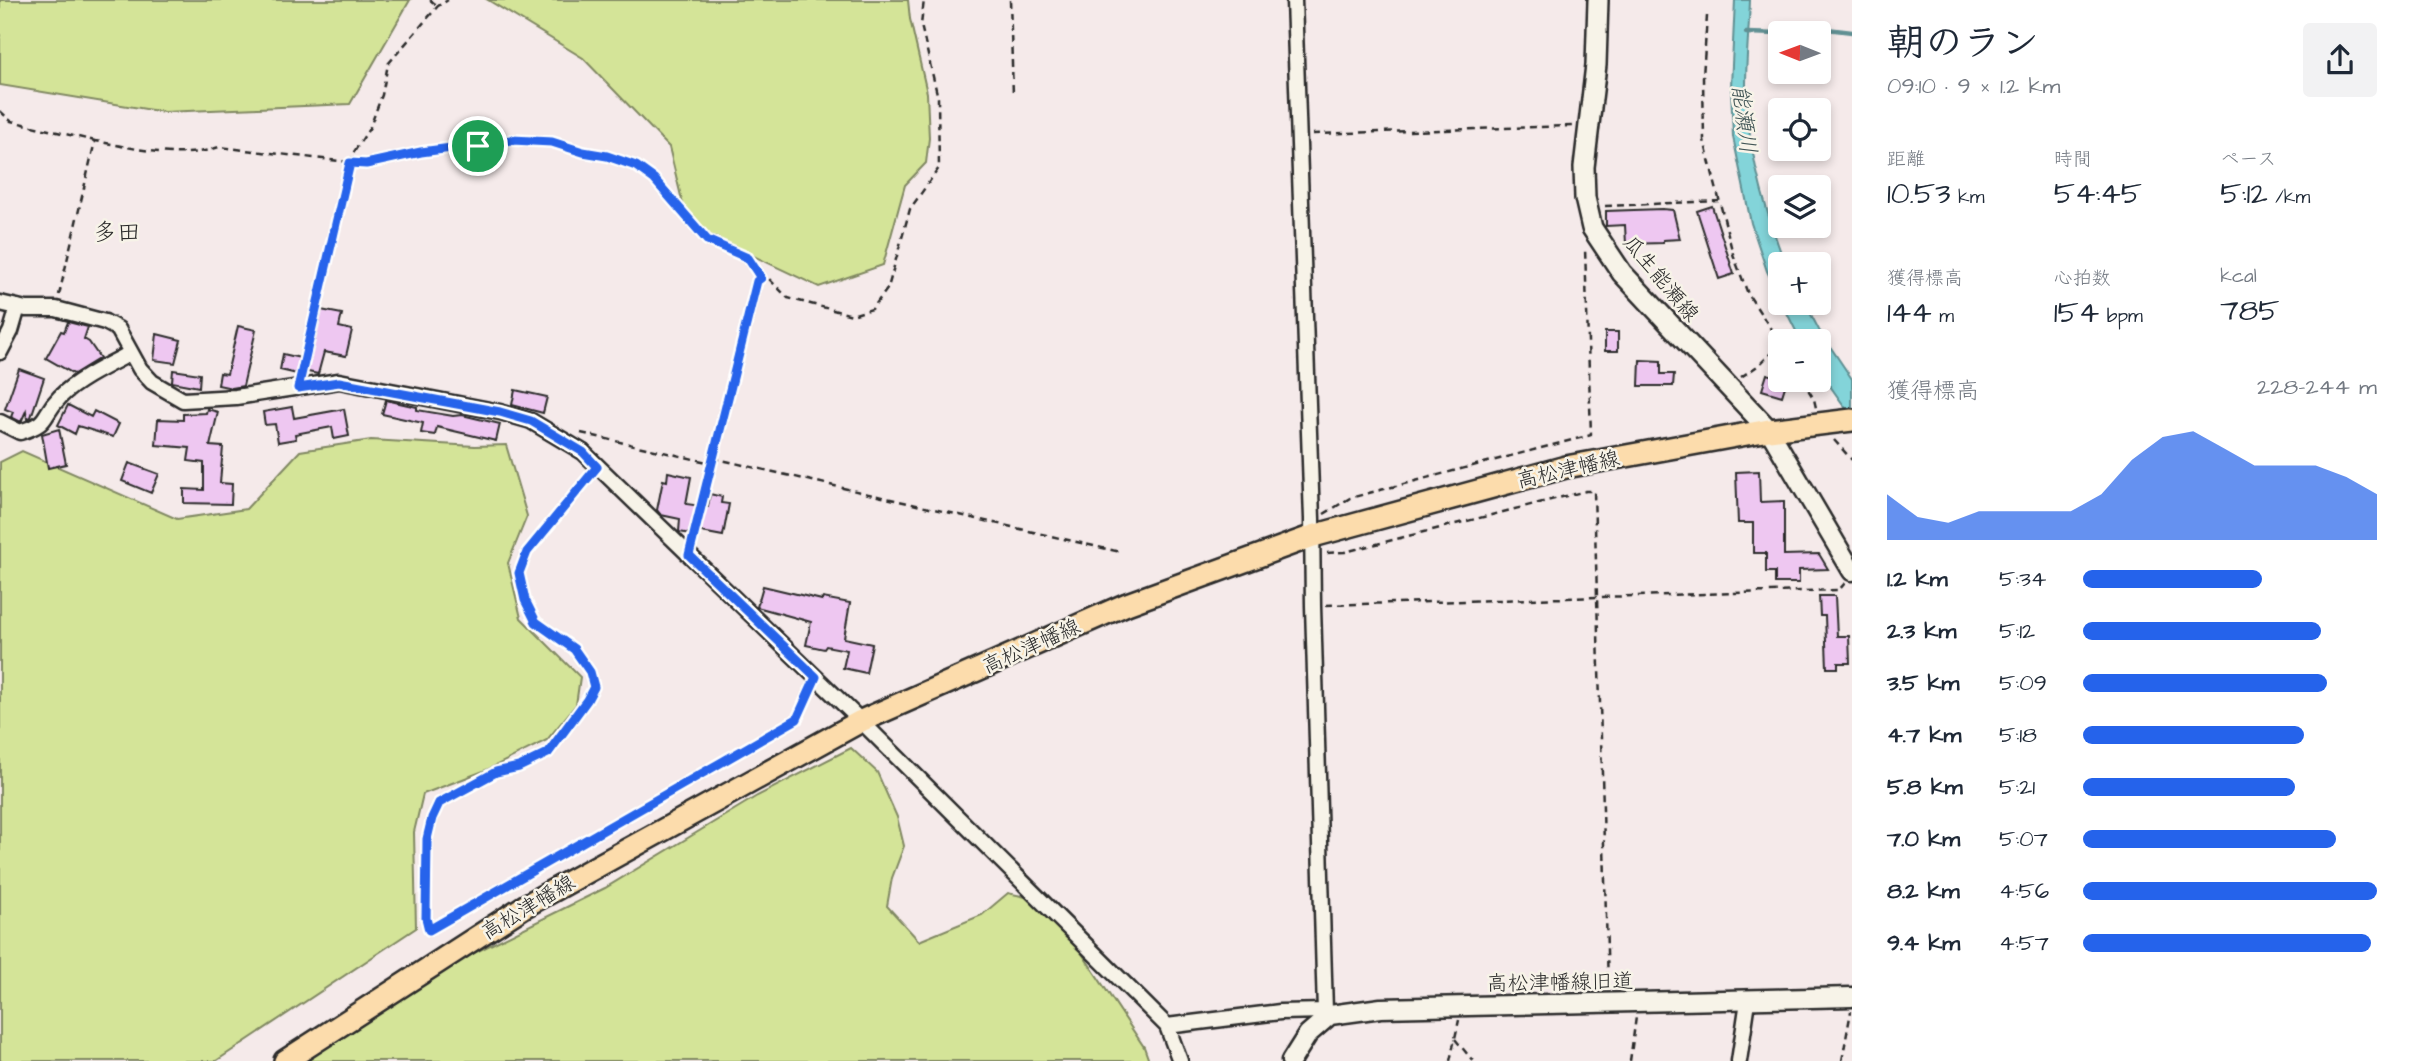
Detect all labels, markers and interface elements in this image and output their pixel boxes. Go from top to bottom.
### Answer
text: 朝のラン [1887,18,2039,70]
north arrow [1768,21,1830,84]
map controls [1768,21,1831,392]
button: share [2303,23,2377,97]
text: 09:10 · 9 × 1.2 km [1887,70,2060,102]
water label: 能瀬川 [1724,83,1764,155]
button: locate [1768,98,1831,161]
pin [448,116,508,176]
icon: arrive [459,127,497,165]
text: 距離 [1887,146,1925,173]
text: 時間 [2054,146,2092,173]
text: ペース [2220,146,2276,173]
text: 10.53 [1887,173,1951,215]
text: 54:45 [2054,173,2142,215]
text: 5:12 [2220,173,2268,215]
button: layers [1768,175,1831,238]
text: km [1951,184,1985,211]
text: /km [2268,184,2310,211]
district label: 多田 [93,216,141,250]
street label: 瓜生能瀬線 [1616,229,1705,328]
button: + [1768,252,1831,315]
text: kcal [2220,263,2257,290]
text: 獲得標高 [1887,265,1963,292]
text: 心拍数 [2054,265,2111,292]
text: 785 [2220,290,2279,332]
text: 144 [1887,292,1932,334]
text: 154 [2054,292,2099,334]
text: m [1932,303,1954,330]
text: bpm [2099,303,2143,330]
button: − [1768,329,1831,392]
text: 228–244 m [2257,371,2377,403]
text: 獲得標高 [1887,375,1979,407]
street label: 高松津幡線 [1514,444,1623,495]
text: 1.2 km [1887,563,1948,595]
text: 5:34 [1999,563,2046,595]
street label: 高松津幡線 [977,612,1085,681]
text: 2.3 km [1887,615,1956,647]
text: 5:12 [1999,615,2035,647]
text: 3.5 km [1887,667,1959,699]
text: 5:09 [1999,667,2047,699]
text: 4.7 km [1887,719,1961,751]
text: 5:18 [1999,719,2037,751]
text: 5.8 km [1887,771,1963,803]
text: 5:21 [1999,771,2035,803]
text: 7.0 km [1887,823,1960,855]
text: 5:07 [1999,823,2048,855]
street label: 高松津幡線 [476,868,581,947]
text: 8.2 km [1887,875,1960,907]
text: 4:56 [1999,875,2049,907]
text: 9.4 km [1887,927,1960,959]
text: 4:57 [1999,927,2049,959]
street label: 高松津幡線旧道 [1486,967,1634,998]

